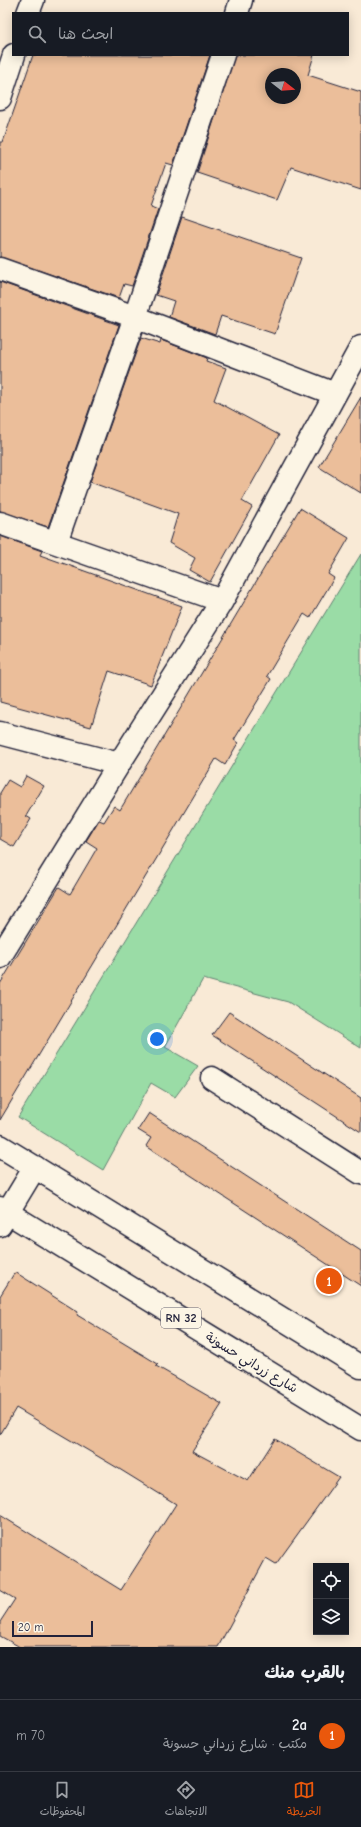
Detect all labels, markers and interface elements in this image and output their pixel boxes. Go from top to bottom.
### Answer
search box [12,12,349,56]
icon: search [26,23,48,45]
text: ابحث هنا [58,25,113,43]
north arrow [265,68,301,104]
your location [147,1029,167,1049]
pin: 1 [316,1266,342,1296]
road number: RN 32 [161,1308,201,1328]
street label: شارع زرداني حسونة [201,1329,300,1399]
map controls [313,1563,349,1635]
button: locate [313,1563,349,1599]
button: layers [313,1599,349,1635]
scale bar [12,1619,93,1638]
text: 20 m [18,1621,43,1634]
text: بالقرب منك [264,1663,345,1682]
text: 2a [292,1716,307,1734]
text: 70 m [16,1728,45,1743]
text: 1 [329,1728,335,1743]
text: مكتب · شارع زرداني حسونة [163,1736,307,1751]
tab: المحفوظات [40,1779,85,1821]
tab: الاتجاهات [165,1779,207,1821]
tab: الخريطة [287,1779,321,1821]

